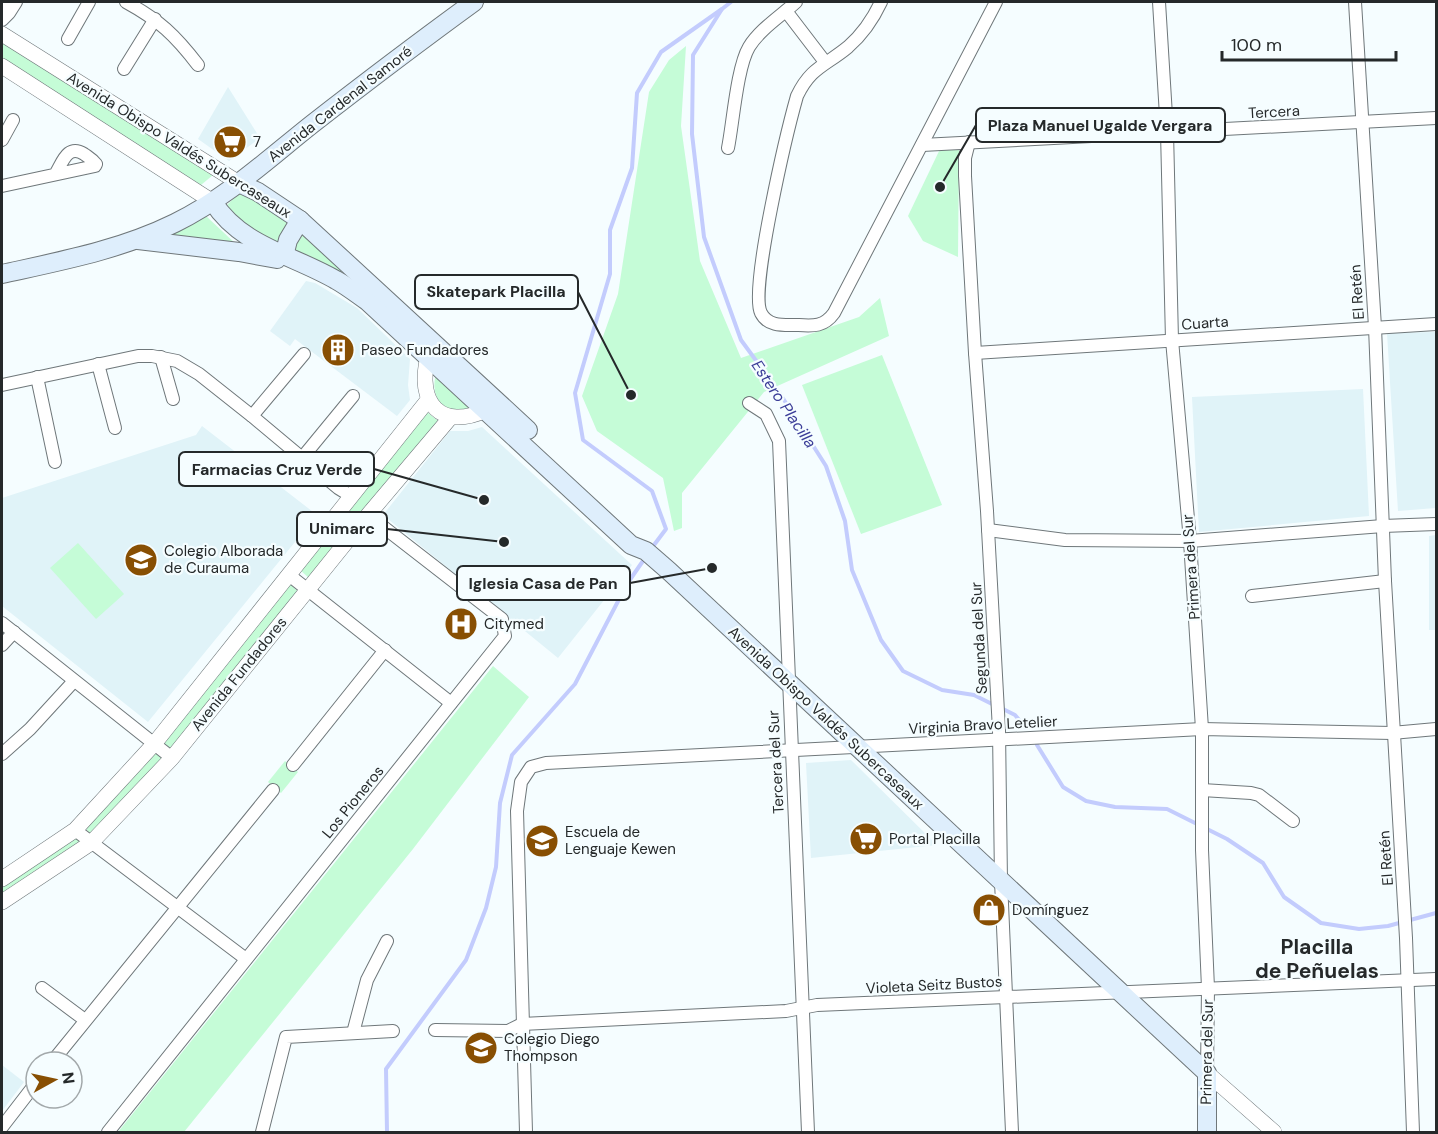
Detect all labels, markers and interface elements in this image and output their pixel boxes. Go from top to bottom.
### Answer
scale bar [1222,24,1396,62]
text: 100 m [1231,33,1282,57]
street label: Avenida Cardenal Samoré [264,41,416,167]
street label: Avenida Obispo Valdés Subercaseaux [63,67,295,223]
street label: Tercera [1248,101,1300,123]
callout: Plaza Manuel Ugalde Vergara [976,108,1225,142]
text: Plaza Manuel Ugalde Vergara [988,115,1212,136]
supermarket icon: 7 [212,124,248,160]
place label: 7 [253,132,261,152]
street label: El Retén [1345,264,1369,320]
callout: Skatepark Placilla [415,275,578,309]
text: Skatepark Placilla [426,281,566,302]
street label: Cuarta [1181,311,1229,335]
building icon: Paseo Fundadores [320,332,356,368]
place label: Paseo Fundadores [361,340,489,360]
water label: Estero Placilla [747,356,821,452]
callout: Farmacias Cruz Verde [179,452,374,486]
text: Farmacias Cruz Verde [192,459,362,480]
callout: Unimarc [297,512,387,546]
street label: Primera del Sur [1177,513,1205,620]
text: Unimarc [309,518,375,539]
place label: Colegio Alborada de Curauma [164,541,283,578]
school or university icon: Colegio Alborada de Curauma [123,542,159,578]
callout: Iglesia Casa de Pan [457,566,630,600]
text: Iglesia Casa de Pan [468,573,618,594]
street label: Segunda del Sur [966,581,992,695]
hospital icon: Citymed [443,606,479,642]
street label: Avenida Fundadores [187,613,291,735]
place label: Citymed [484,614,544,634]
street label: Avenida Obispo Valdés Subercaseaux [724,622,929,815]
street label: Tercera del Sur [763,709,789,814]
street label: Virginia Bravo Letelier [908,711,1059,739]
street label: Los Pioneros [318,762,388,842]
supermarket icon: Portal Placilla [848,821,884,857]
place label: Escuela de Lenguaje Kewen [565,822,676,859]
school or university icon: Escuela de Lenguaje Kewen [524,823,560,859]
place label: Portal Placilla [889,829,980,849]
street label: El Retén [1374,830,1398,886]
shop icon: Domínguez [971,892,1007,928]
place label: Domínguez [1012,900,1089,920]
district label: Placilla de Peñuelas [1255,933,1379,985]
street label: Violeta Seitz Bustos [865,971,1003,999]
street label: Primera del Sur [1196,999,1218,1105]
place label: Colegio Diego Thompson [504,1029,600,1066]
school or university icon: Colegio Diego Thompson [463,1030,499,1066]
north arrow [24,1050,84,1110]
text: N [57,1071,80,1085]

